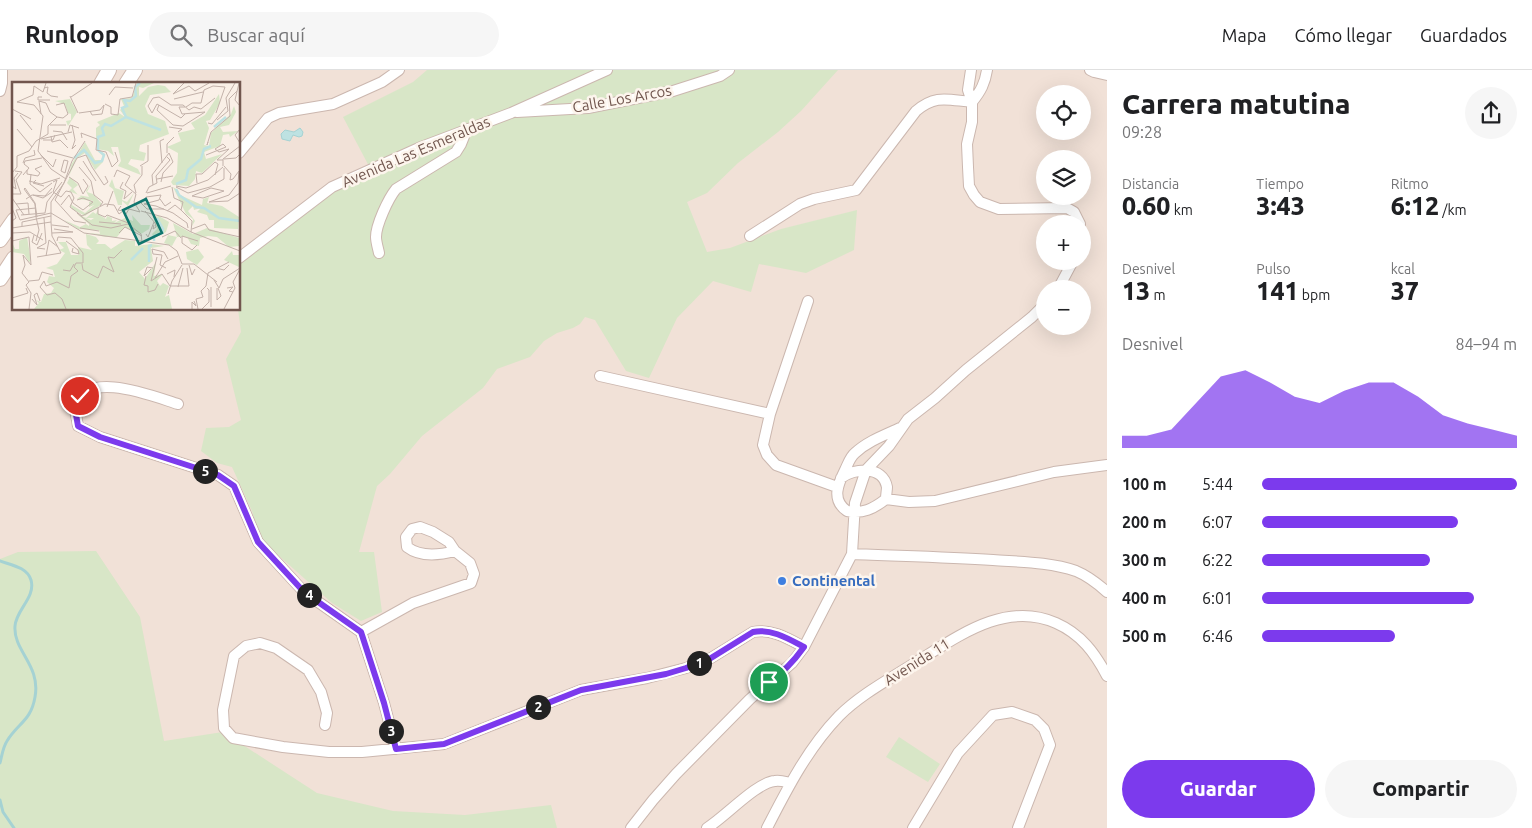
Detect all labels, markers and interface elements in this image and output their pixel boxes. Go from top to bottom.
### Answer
search box [149,12,499,57]
text: Runloop [25,21,119,48]
icon: search [167,21,195,49]
text: Buscar aquí [207,24,305,46]
text: Mapa [1222,25,1267,45]
text: Cómo llegar [1295,25,1392,45]
text: Guardados [1420,25,1507,45]
street label: Calle Los Arcos [571,81,673,116]
inset map [12,82,240,310]
map controls [1036,85,1091,335]
button: locate [1036,85,1091,140]
button: share [1465,87,1517,139]
text: Carrera matutina [1122,88,1350,119]
street label: Avenida Las Esmeraldas [339,113,492,190]
text: 09:28 [1122,123,1162,141]
button: layers [1036,150,1091,205]
text: Distancia [1122,176,1179,192]
text: Tiempo [1256,176,1304,192]
text: Ritmo [1391,176,1429,192]
text: 0.60 [1122,192,1170,220]
text: 3:43 [1256,192,1305,220]
text: 6:12 [1391,192,1439,220]
text: km [1170,202,1193,218]
text: /km [1439,202,1467,218]
button: + [1036,215,1091,270]
text: Desnivel [1122,261,1175,277]
text: Pulso [1256,261,1291,277]
text: kcal [1391,261,1415,277]
text: 13 [1122,277,1150,305]
text: 141 [1256,277,1299,305]
text: 37 [1391,277,1419,305]
button: − [1036,280,1091,335]
text: m [1150,287,1166,303]
text: bpm [1299,287,1330,303]
text: Desnivel [1122,335,1183,353]
text: 84–94 m [1455,335,1517,353]
pin [59,375,101,417]
icon: check [66,382,94,410]
pin: 5 [192,458,218,484]
text: 5 [202,463,209,479]
text: 100 m [1122,475,1167,493]
text: 5:44 [1202,475,1233,493]
text: 200 m [1122,513,1167,531]
text: 6:07 [1202,513,1233,531]
text: 300 m [1122,551,1167,569]
text: 6:22 [1202,551,1233,569]
place label: Continental [792,572,875,589]
marker: Continental [776,575,788,587]
pin: 4 [296,582,322,608]
text: 4 [306,587,313,603]
text: 400 m [1122,589,1167,607]
text: 6:01 [1202,589,1233,607]
text: 500 m [1122,627,1167,645]
text: 6:46 [1202,627,1233,645]
street label: Avenida 11 [881,635,953,688]
pin: 1 [686,650,712,676]
text: 1 [696,655,703,671]
pin [748,661,790,703]
icon: arrive [755,668,783,696]
pin: 2 [526,694,550,720]
text: 2 [535,699,542,715]
pin: 3 [378,718,404,744]
text: 3 [388,723,395,739]
button: Guardar [1122,760,1315,818]
button: Compartir [1325,760,1517,818]

